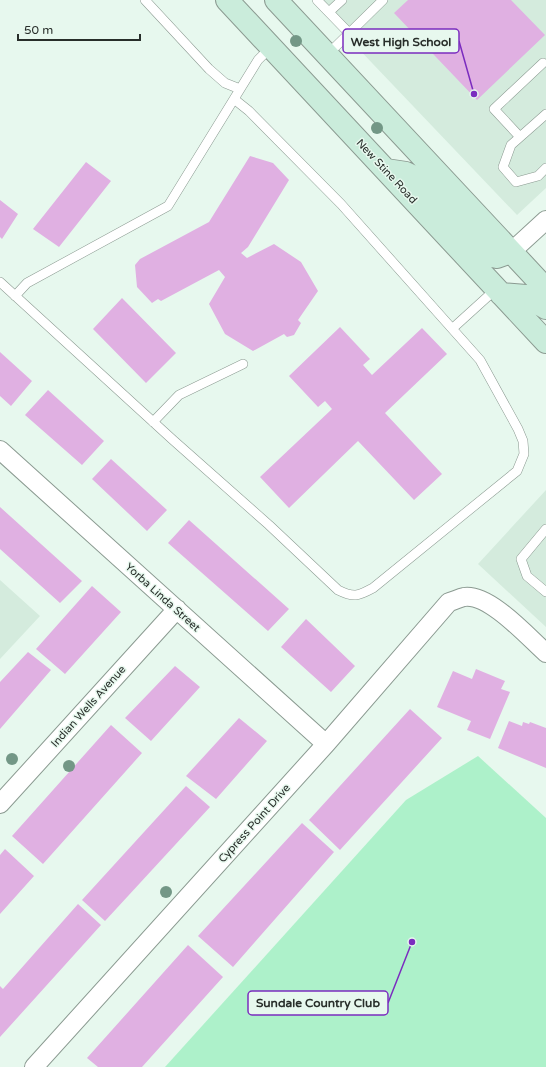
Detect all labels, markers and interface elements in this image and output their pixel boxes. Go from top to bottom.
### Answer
scale bar [18,16,140,42]
text: 50 m [24,23,53,37]
callout: West High School [343,29,459,53]
text: West High School [351,35,451,50]
street label: New Stine Road [353,136,420,206]
street label: Yorba Linda Street [123,560,203,634]
street label: Indian Wells Avenue [48,663,128,750]
street label: Cypress Point Drive [216,781,293,865]
callout: Sundale Country Club [248,991,388,1015]
text: Sundale Country Club [256,996,380,1011]

